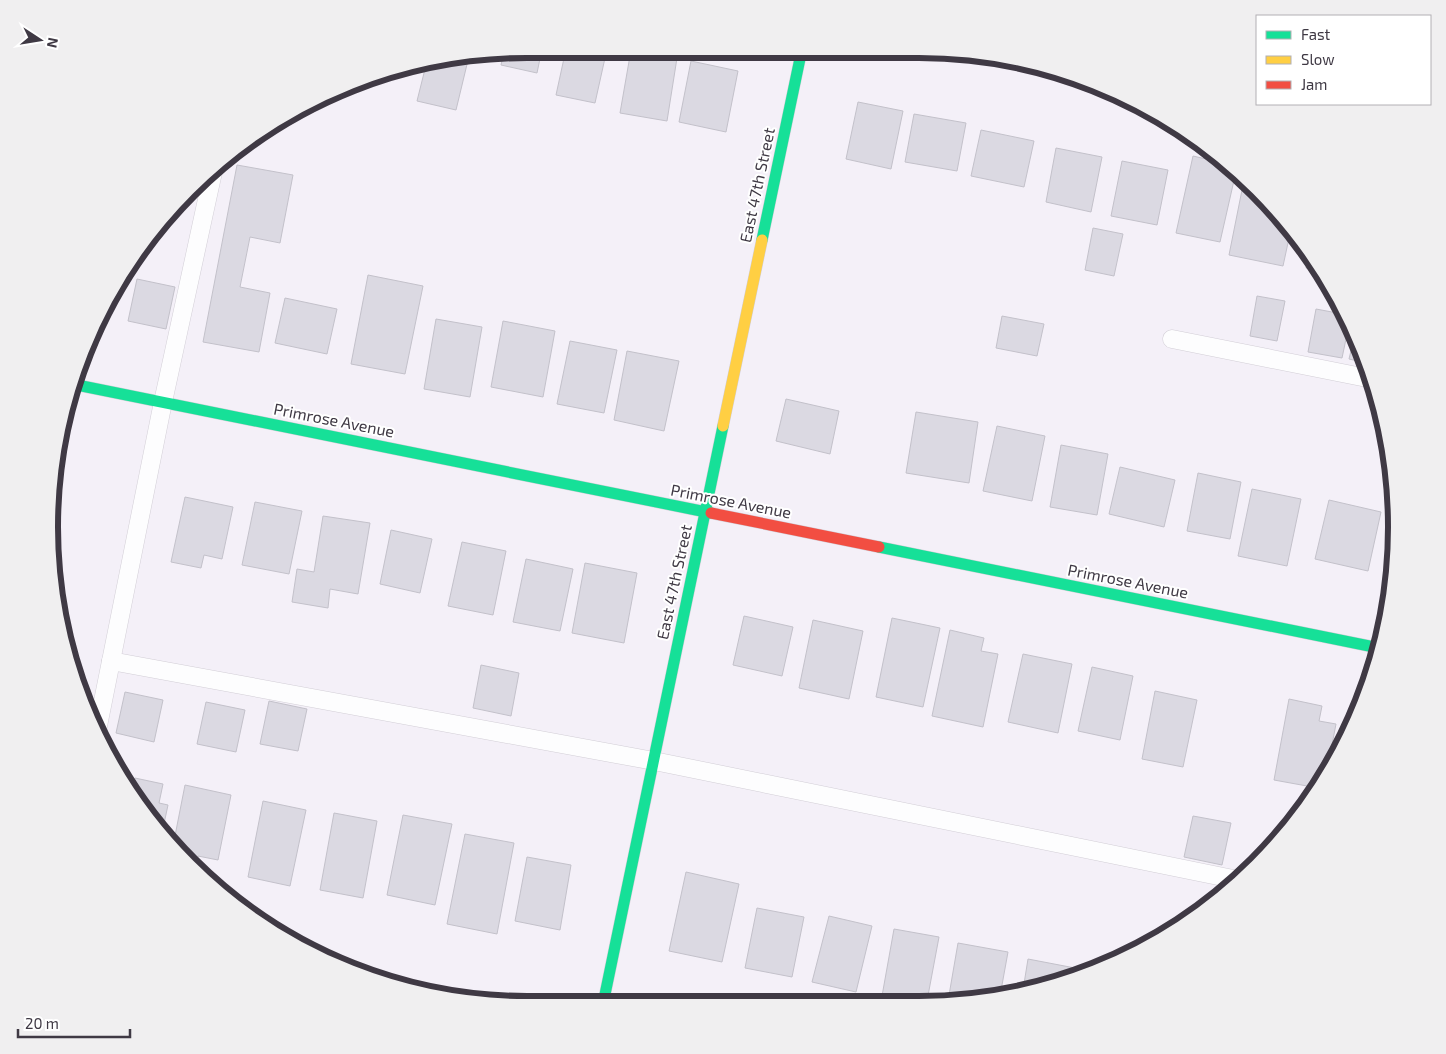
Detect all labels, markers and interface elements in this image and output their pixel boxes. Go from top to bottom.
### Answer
north arrow [15,15,65,65]
legend [1256,15,1431,105]
text: Fast [1301,25,1331,43]
text: N [44,36,63,50]
text: Slow [1301,50,1335,68]
text: Jam [1301,75,1327,93]
street label: East 47th Street [735,126,778,244]
street label: Primrose Avenue [272,398,396,441]
street label: Primrose Avenue [669,479,793,522]
street label: East 47th Street [652,523,695,641]
street label: Primrose Avenue [1066,559,1190,602]
scale bar [18,1006,130,1038]
text: 20 m [25,1014,59,1032]

